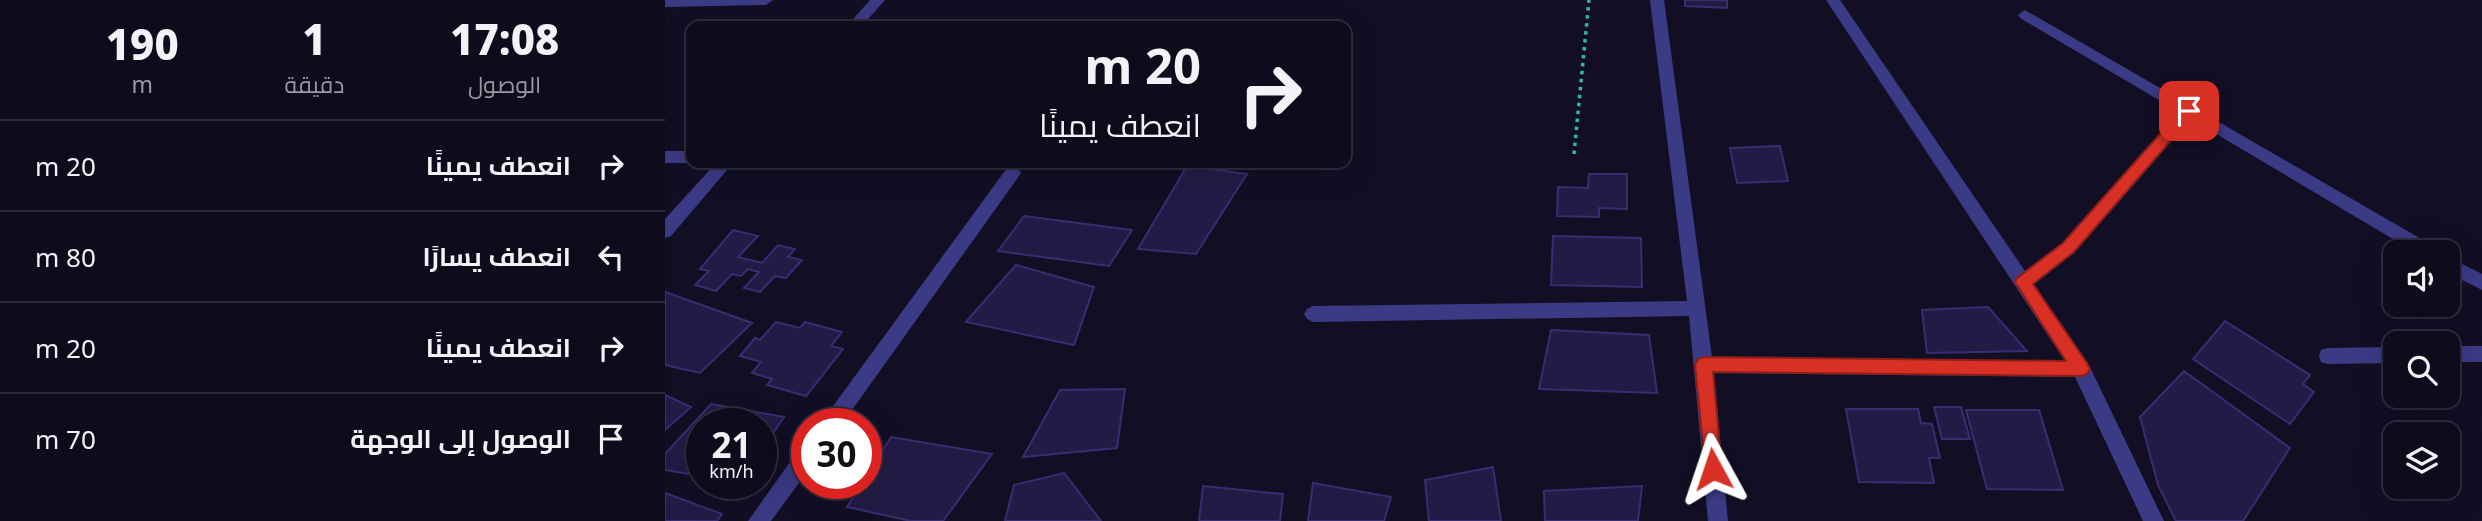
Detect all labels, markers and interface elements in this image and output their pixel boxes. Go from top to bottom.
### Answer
text: 1 [302,10,327,67]
text: 17:08 [450,10,559,67]
text: 190 [106,15,179,72]
text: 20 m [1084,32,1201,98]
icon: right [1225,49,1316,140]
text: m [131,68,153,100]
text: دقيقة [284,68,344,100]
text: الوصول [468,68,541,100]
pin [2159,81,2219,141]
icon: arrive [2170,92,2208,130]
text: انعطف يمينًا [1039,103,1201,146]
text: انعطف يمينًا [426,147,571,183]
icon: right [592,147,630,185]
text: 20 m [35,148,96,184]
text: انعطف يسارًا [422,238,571,274]
icon: left [592,238,630,276]
text: 80 m [35,239,96,275]
map controls [2383,240,2460,499]
button: sound [2383,240,2460,317]
text: انعطف يمينًا [426,329,571,365]
icon: right [592,329,630,367]
text: 20 m [35,330,96,366]
button: search [2383,331,2460,408]
speed limit sign: 30 [791,408,882,499]
text: الوصول إلى الوجهة [350,420,571,456]
icon: arrive [592,420,630,458]
text: 70 m [35,421,96,457]
text: 21 [711,421,752,468]
button: layers [2383,422,2460,499]
position arrow [1676,432,1750,506]
text: km/h [709,459,754,483]

